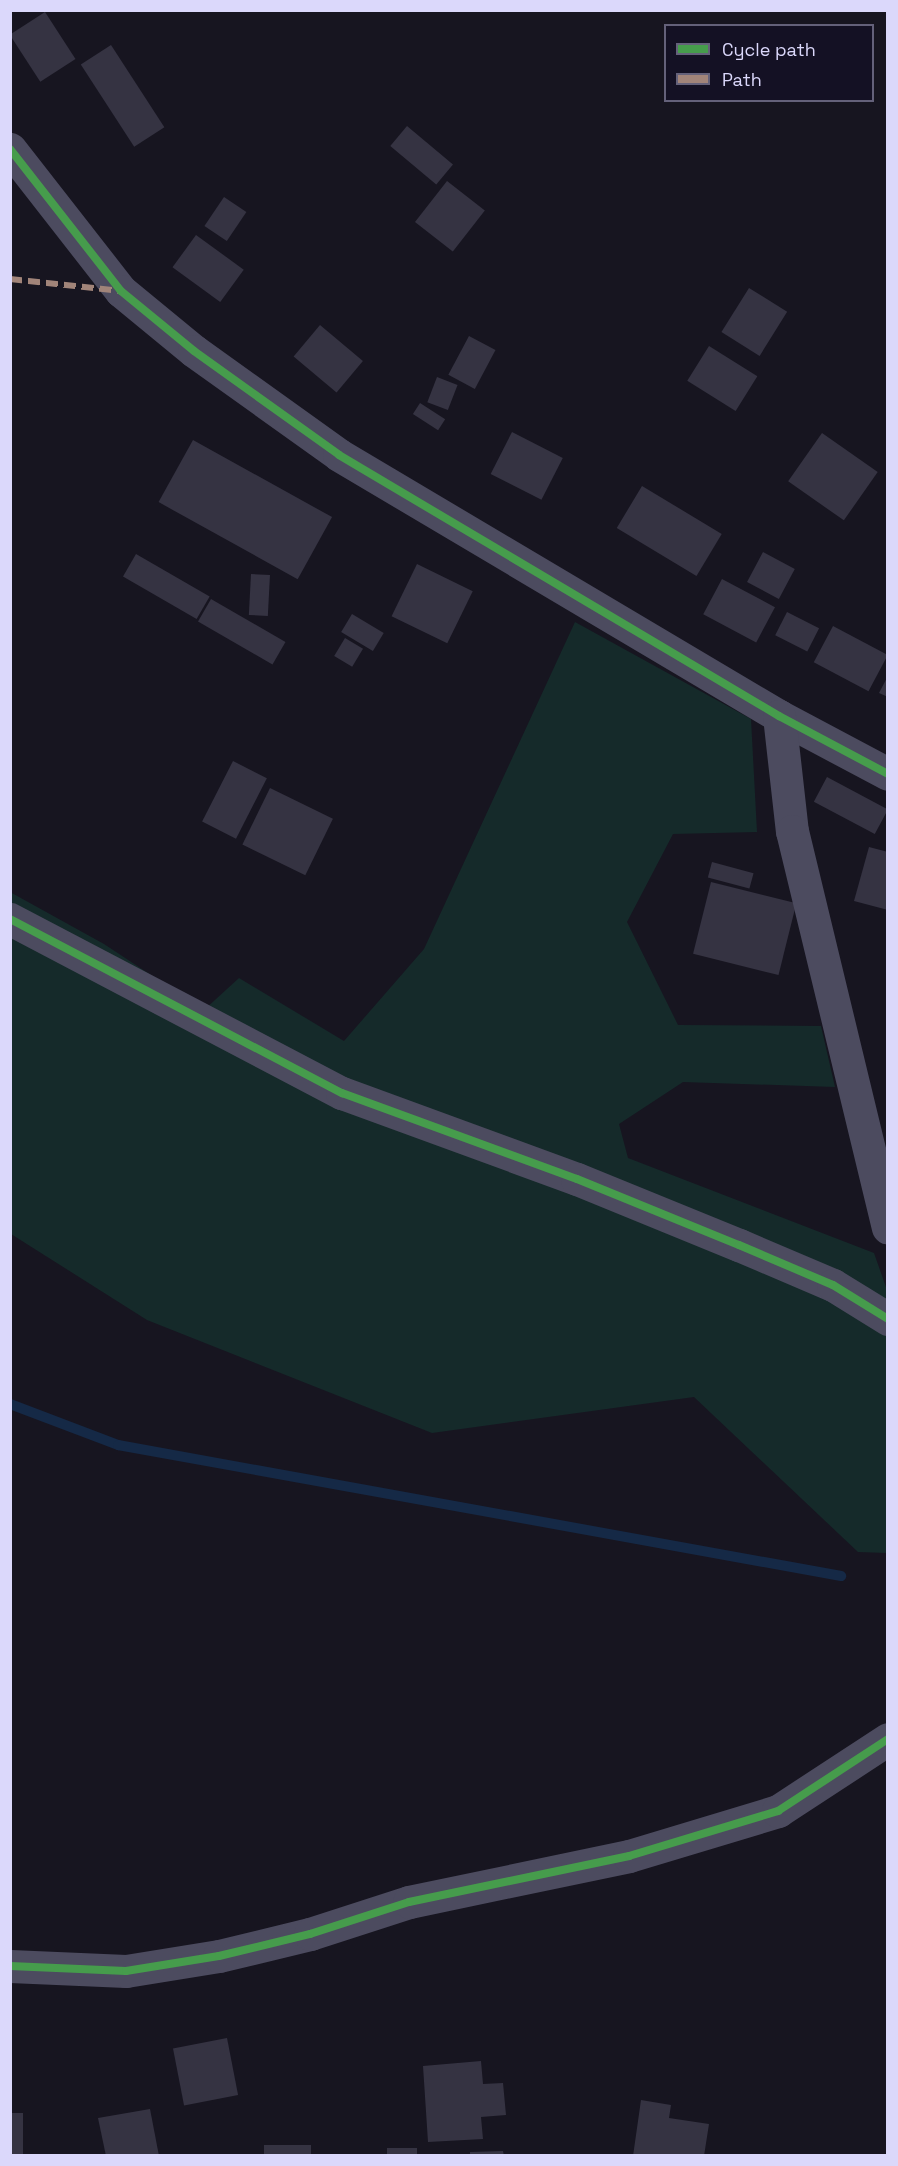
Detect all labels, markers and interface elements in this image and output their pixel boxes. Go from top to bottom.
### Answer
legend [664,24,874,102]
text: Cycle path [722,38,816,61]
text: Path [722,68,762,91]

